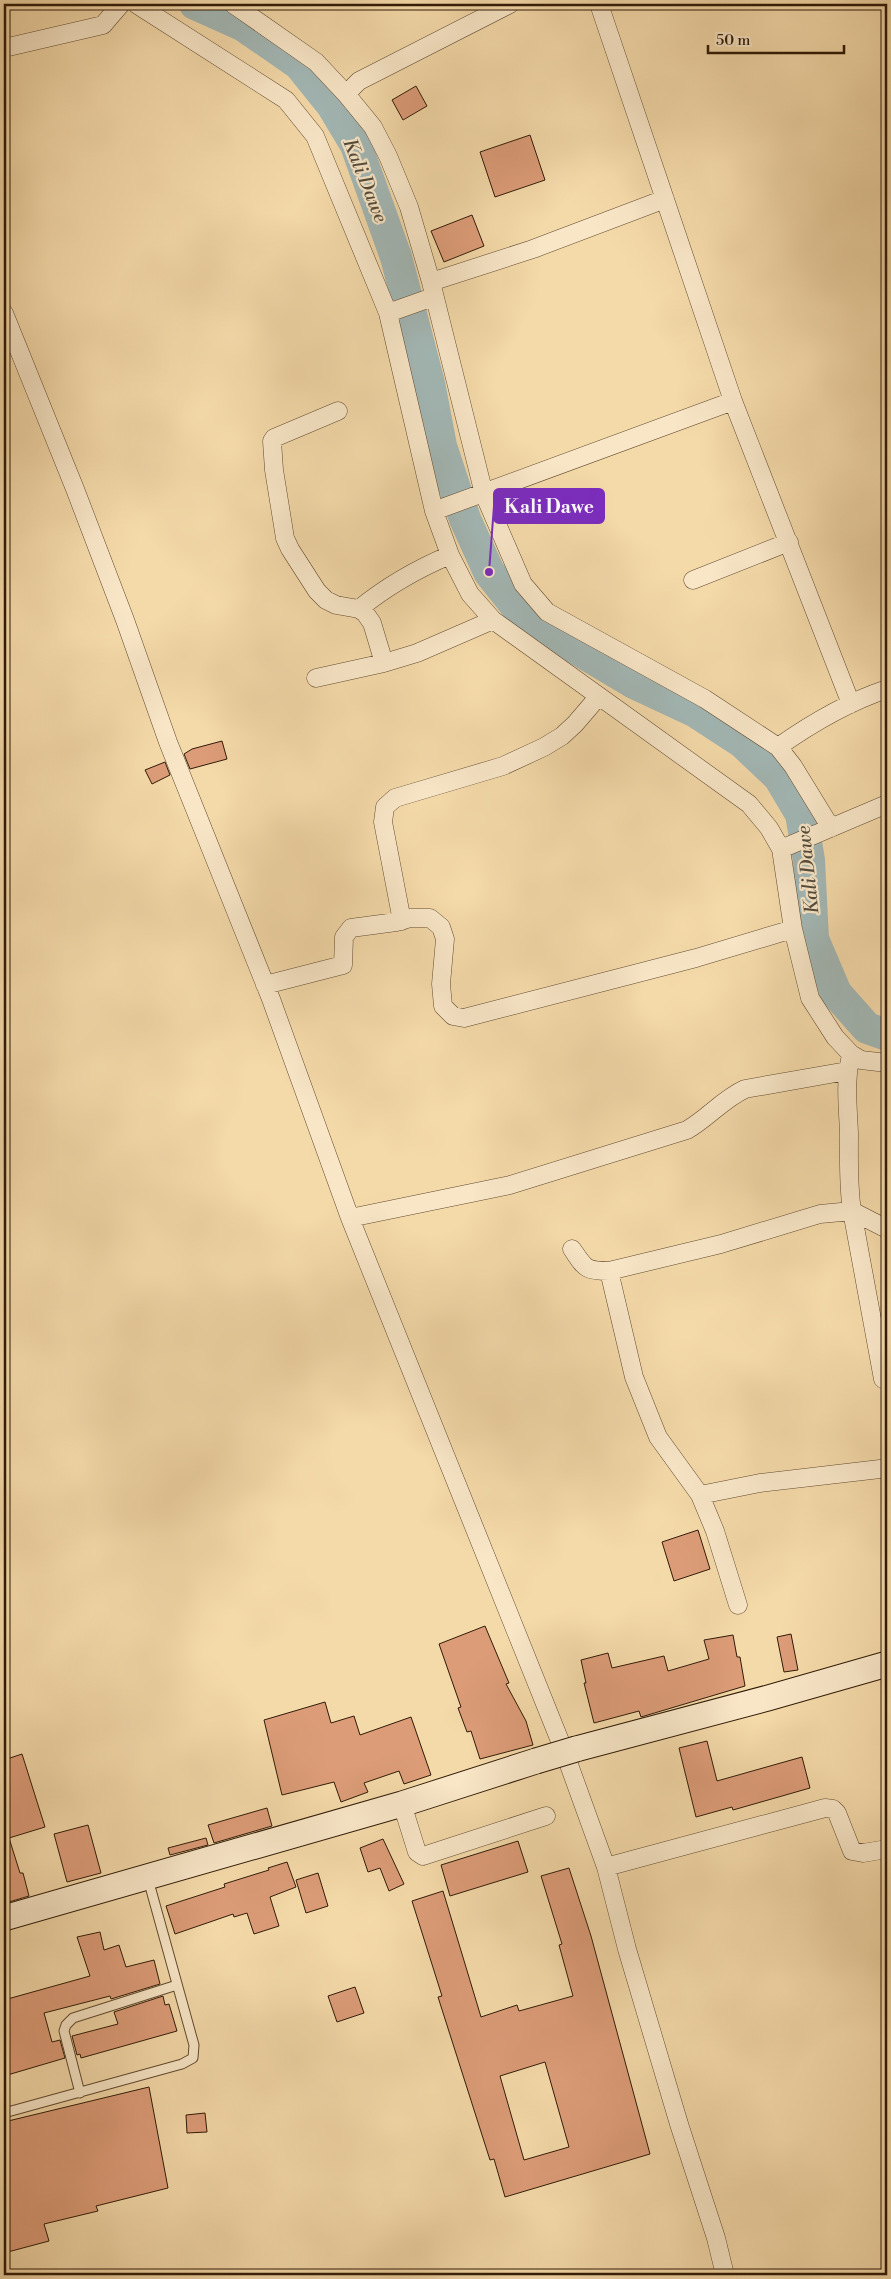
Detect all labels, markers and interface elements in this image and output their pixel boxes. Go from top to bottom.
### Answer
scale bar [708,22,845,54]
text: 50 m [716,31,750,50]
water label: Kali Dawe [337,135,393,226]
callout: Kali Dawe [494,489,604,523]
text: Kali Dawe [504,495,594,519]
water label: Kali Dawe [791,824,825,915]

